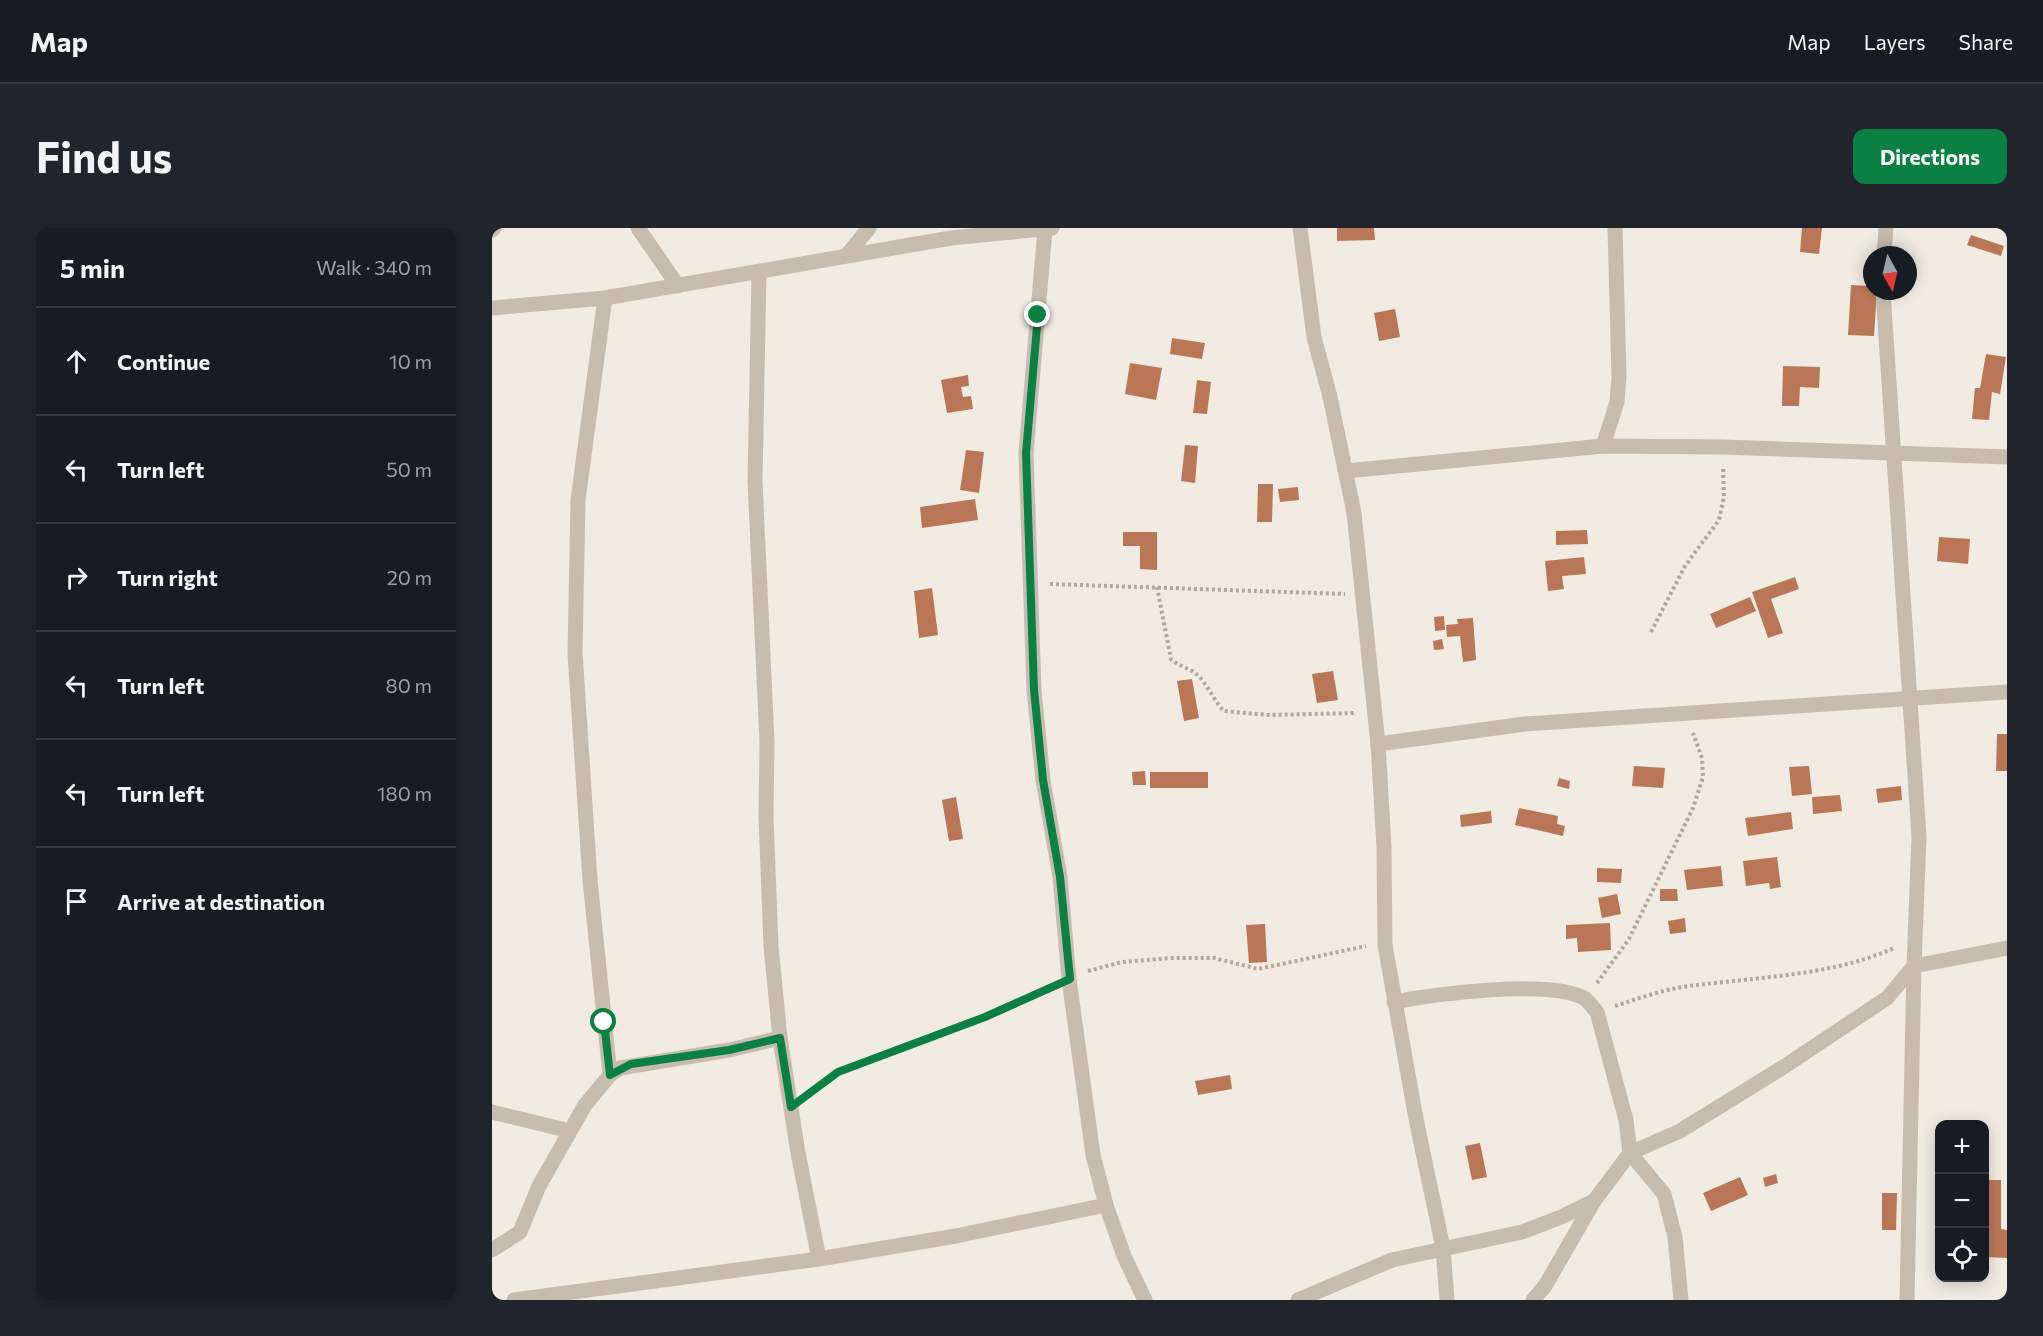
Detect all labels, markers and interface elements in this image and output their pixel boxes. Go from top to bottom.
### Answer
text: Map [30,24,88,58]
text: Map [1787,29,1831,54]
text: Layers [1864,29,1926,54]
text: Share [1959,29,2013,54]
button: Directions [1853,129,2007,184]
text: Find us [36,130,172,182]
north arrow [1863,246,1917,300]
text: 5 min [60,252,125,283]
text: Walk · 340 m [316,255,432,279]
route end [1024,301,1050,327]
icon: ahead [60,345,93,378]
text: Continue [117,348,210,375]
text: 10 m [389,349,432,373]
icon: left [60,453,93,486]
text: Turn left [117,456,204,483]
text: 50 m [386,457,432,481]
icon: right [60,561,93,594]
text: Turn right [117,564,218,591]
text: 20 m [387,565,432,589]
icon: left [60,669,93,702]
text: Turn left [117,672,204,699]
text: 80 m [386,673,432,697]
icon: left [60,777,93,810]
text: Turn left [117,780,204,807]
text: 180 m [377,781,432,805]
icon: arrive [60,885,93,918]
text: Arrive at destination [117,888,325,915]
route start [590,1008,616,1034]
map controls [1935,1120,1989,1282]
button: + [1935,1120,1989,1174]
button: − [1935,1174,1989,1228]
button: locate [1935,1228,1989,1282]

